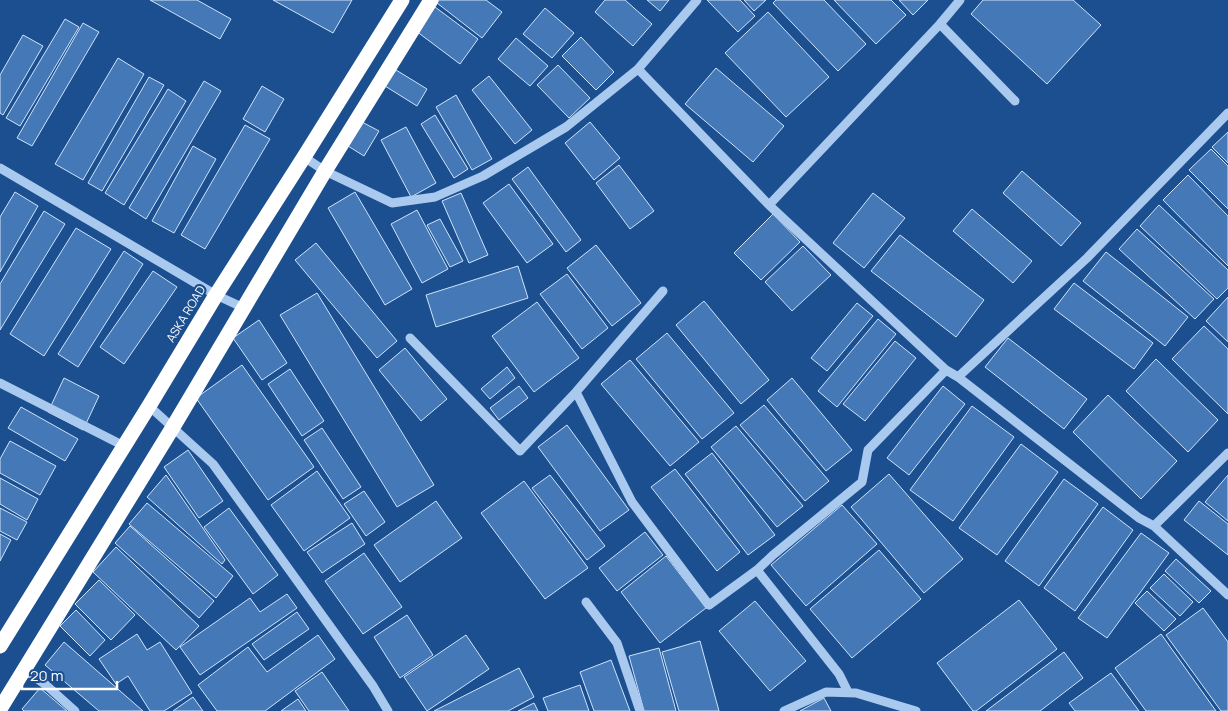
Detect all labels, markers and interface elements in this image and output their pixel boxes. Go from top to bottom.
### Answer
street label: ASKA ROAD [162,282,209,345]
scale bar [22,658,118,690]
text: 20 m [30,665,63,686]

